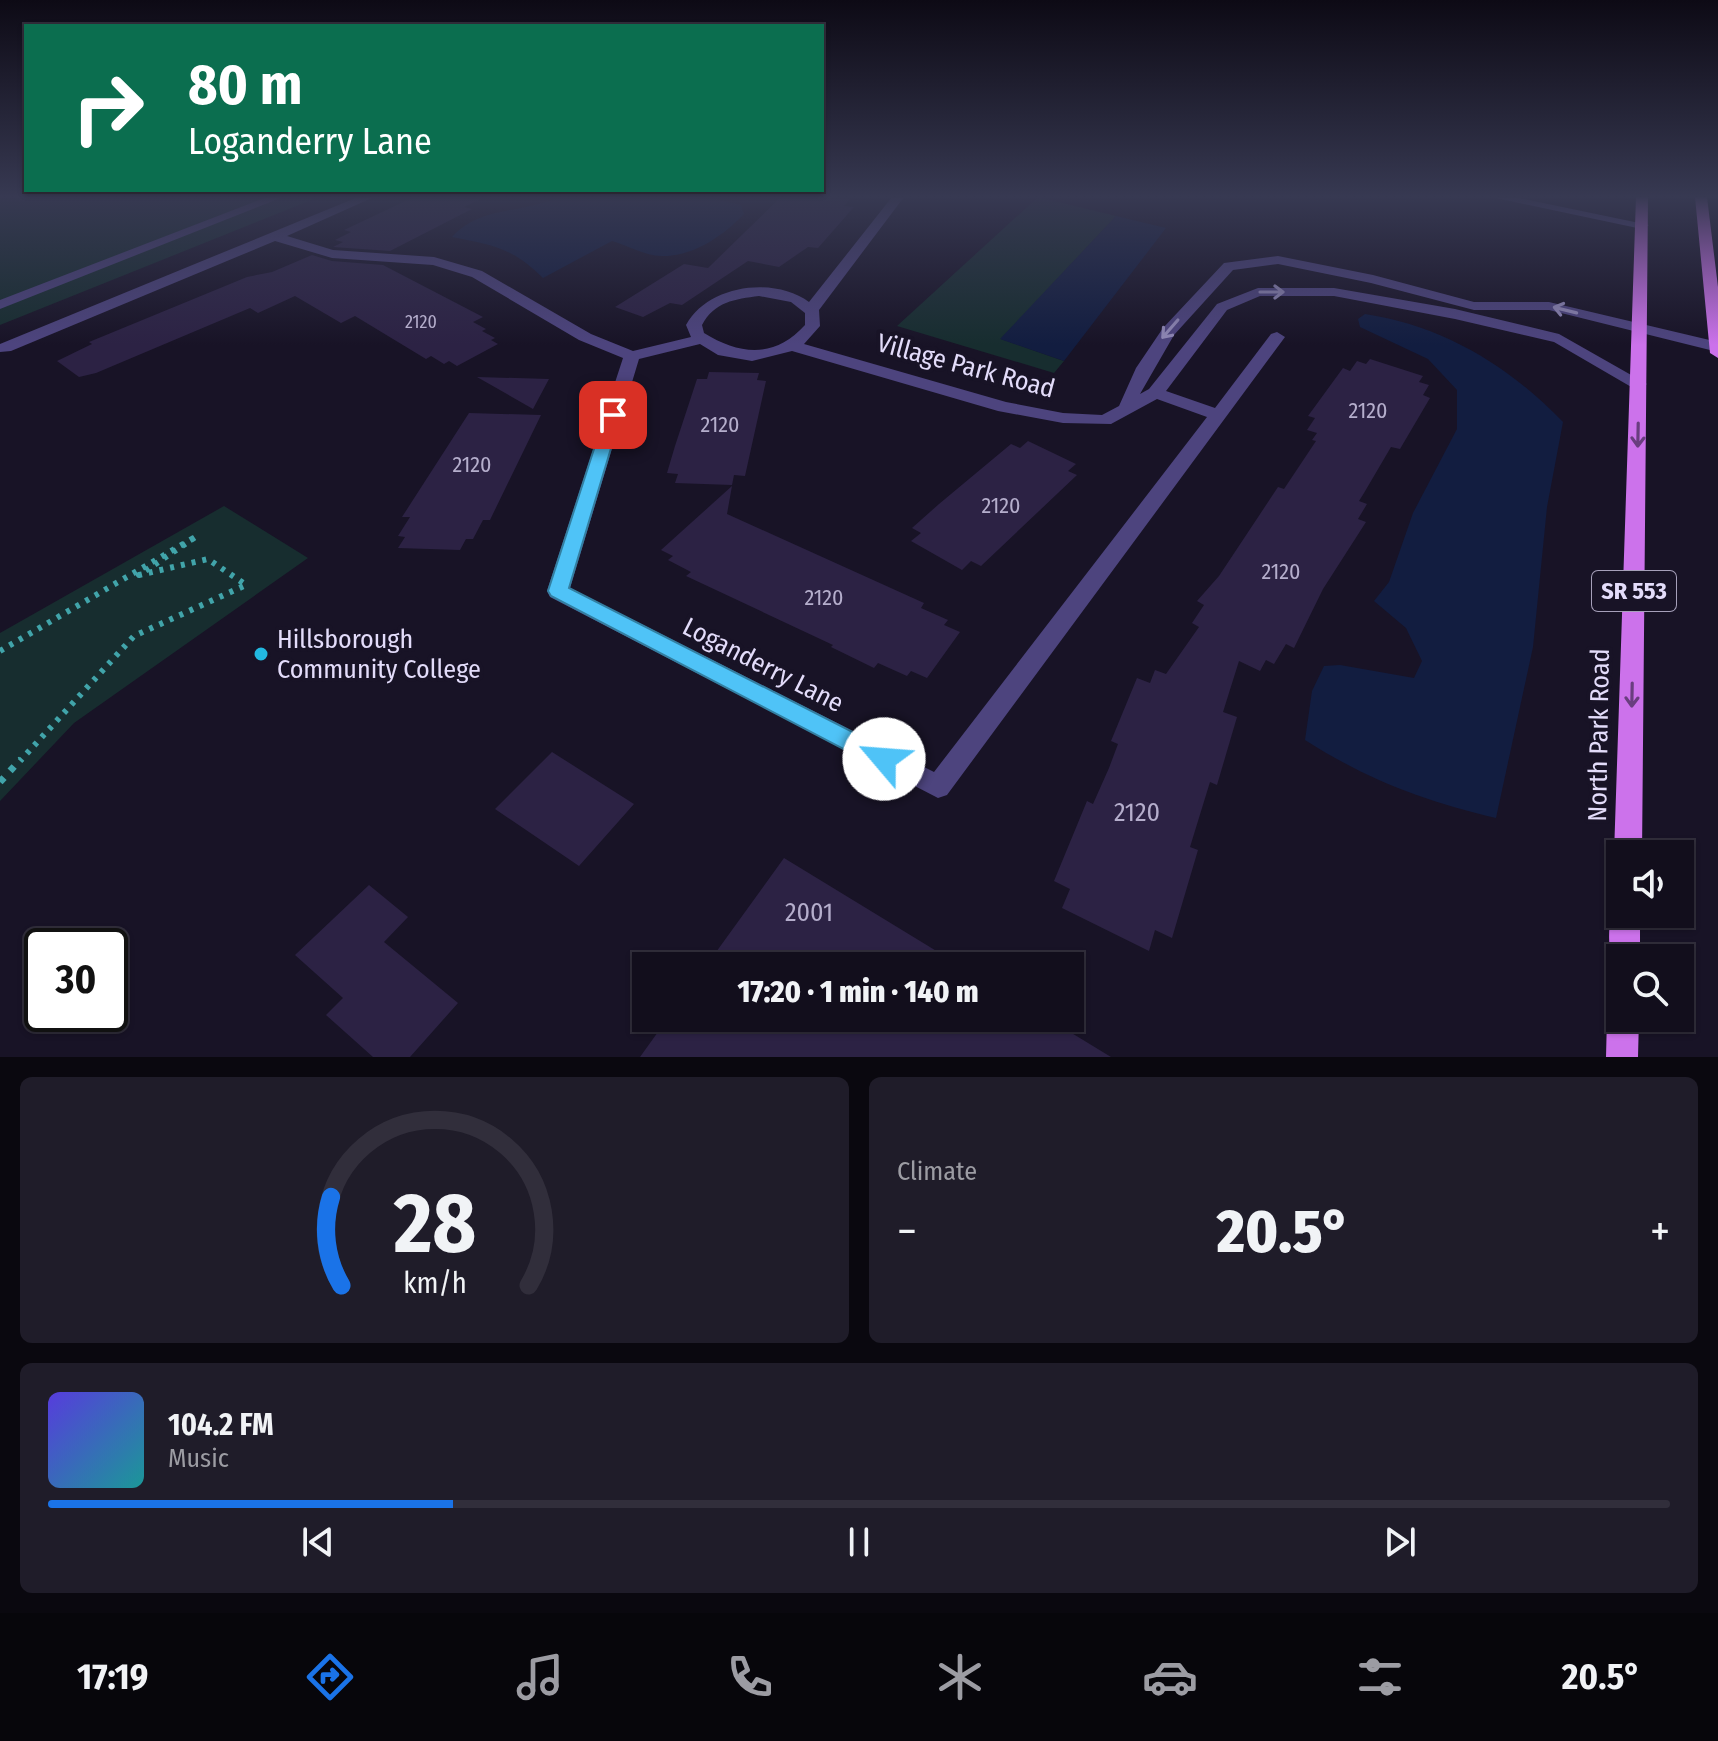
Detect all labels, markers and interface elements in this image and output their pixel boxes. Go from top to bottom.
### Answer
text: 80 m [188,52,303,119]
icon: right [56,56,160,160]
text: Loganderry Lane [188,120,432,164]
one-way arrow [1258,284,1285,300]
one-way arrow [1552,302,1578,317]
house number: 2120 [405,311,437,333]
one-way arrow [1161,318,1179,338]
street label: Village Park Road [874,327,1058,405]
pin [579,381,647,449]
icon: arrive [591,393,635,437]
house number: 2120 [1349,397,1387,424]
house number: 2120 [701,411,739,438]
one-way arrow [1630,421,1646,448]
house number: 2120 [453,451,491,478]
house number: 2120 [982,492,1020,519]
house number: 2120 [1262,558,1300,585]
road number: SR 553 [1592,571,1676,611]
house number: 2120 [805,584,843,611]
street label: Loganderry Lane [678,611,848,719]
place label: Hillsborough Community College [277,624,481,685]
marker: Hillsborough Community College [252,645,270,663]
street label: North Park Road [1582,648,1616,822]
one-way arrow [1624,681,1639,708]
position arrow [842,717,926,801]
house number: 2120 [1114,797,1160,828]
map controls [1606,840,1694,1032]
button: sound [1606,840,1694,928]
house number: 2001 [785,897,833,928]
speed limit sign: 30 [24,928,128,1032]
button: search [1606,944,1694,1032]
text: 17:20 · 1 min · 140 m [738,974,978,1010]
text: Climate [897,1156,977,1187]
text: 28 [392,1174,476,1274]
text: 20.5° [1217,1196,1350,1268]
text: − [897,1205,917,1258]
text: + [1650,1205,1670,1258]
text: km/h [403,1266,466,1301]
text: 104.2 FM [168,1407,274,1443]
text: Music [168,1443,229,1474]
icon: previous [296,1520,340,1564]
icon: pause [837,1520,881,1564]
icon: next [1378,1520,1422,1564]
icon: directions [302,1649,358,1705]
icon: music [512,1649,568,1705]
icon: phone [722,1649,778,1705]
icon: climate [932,1649,988,1705]
icon: car [1142,1649,1198,1705]
icon: filters [1352,1649,1408,1705]
text: 17:19 [77,1655,148,1699]
text: 20.5° [1562,1655,1641,1699]

